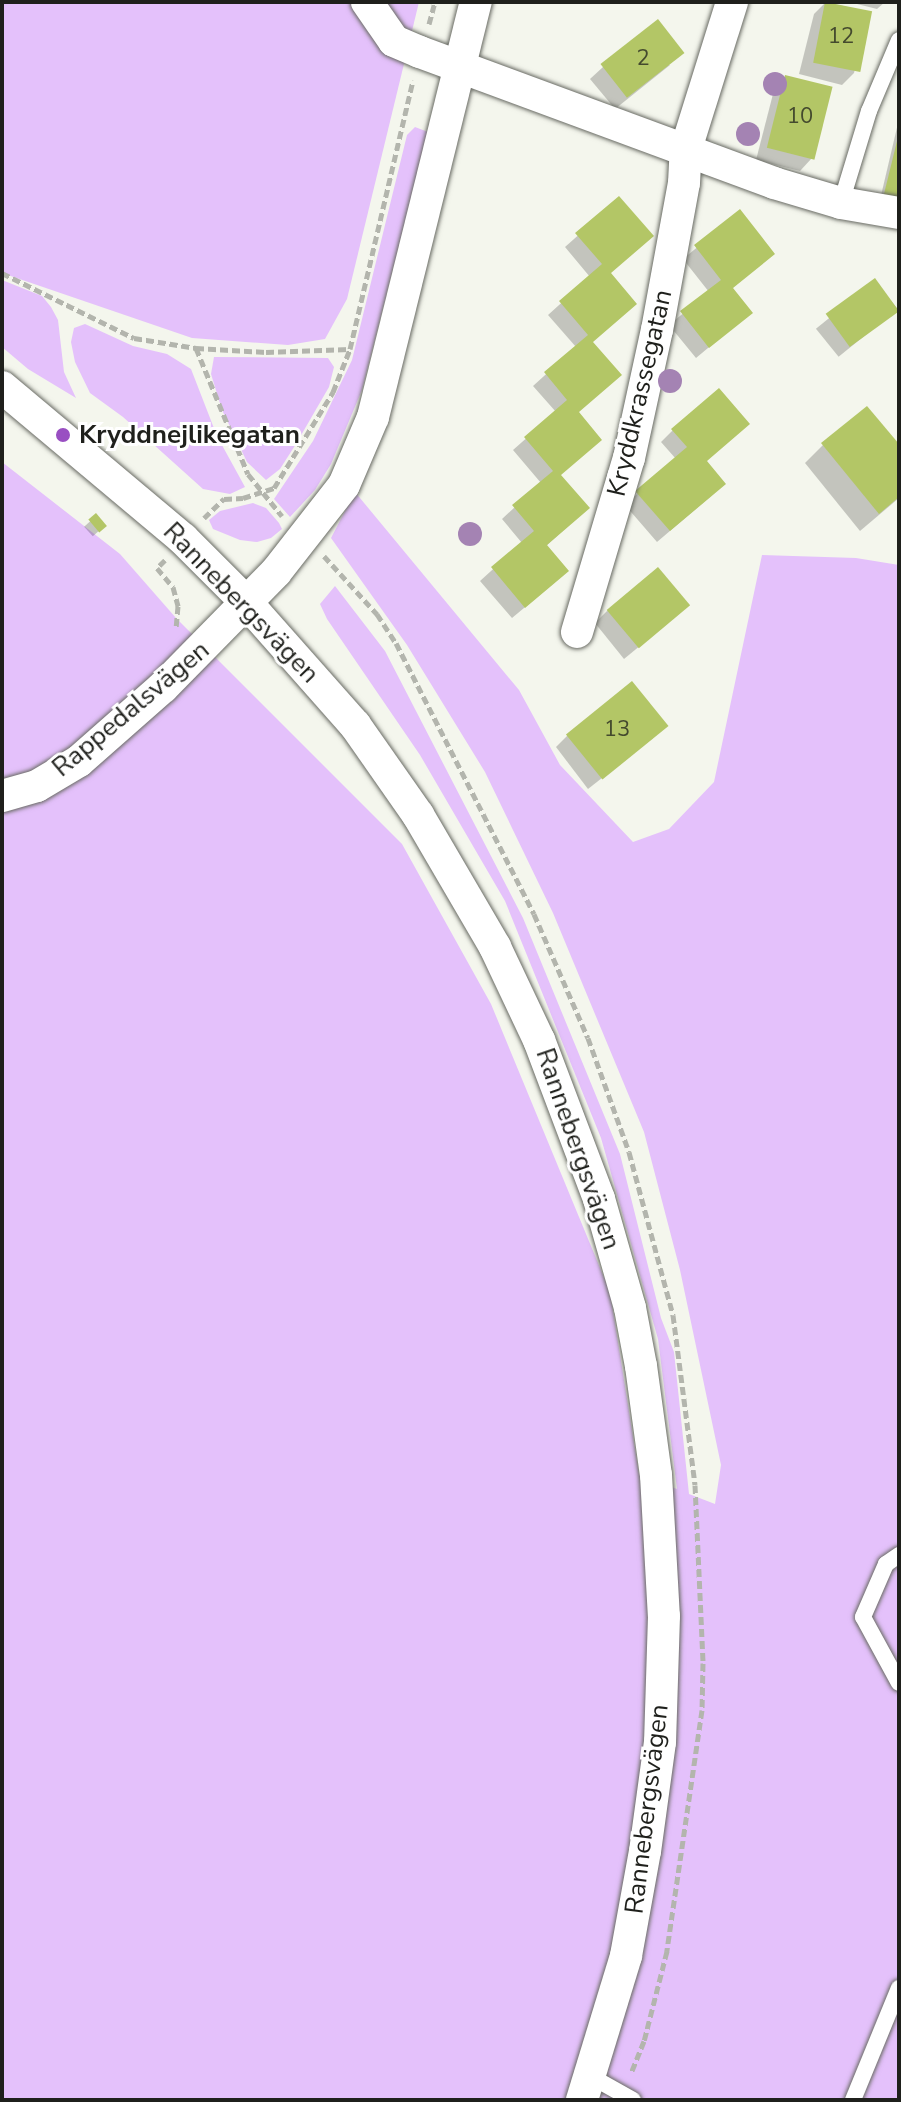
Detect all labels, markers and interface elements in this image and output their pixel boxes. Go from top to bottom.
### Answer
house number: 12 [828,24,854,50]
house number: 2 [636,46,650,72]
house number: 10 [787,104,813,130]
street label: Kryddkrassegatan [601,287,679,499]
place label: Kryddnejlikegatan [79,419,300,451]
marker: Kryddnejlikegatan [54,426,72,444]
street label: Rannebergsvägen [157,516,325,690]
street label: Rappedalsvägen [46,634,216,784]
house number: 13 [604,717,630,743]
street label: Rannebergsvägen [529,1044,627,1254]
street label: Rannebergsvägen [619,1702,675,1916]

